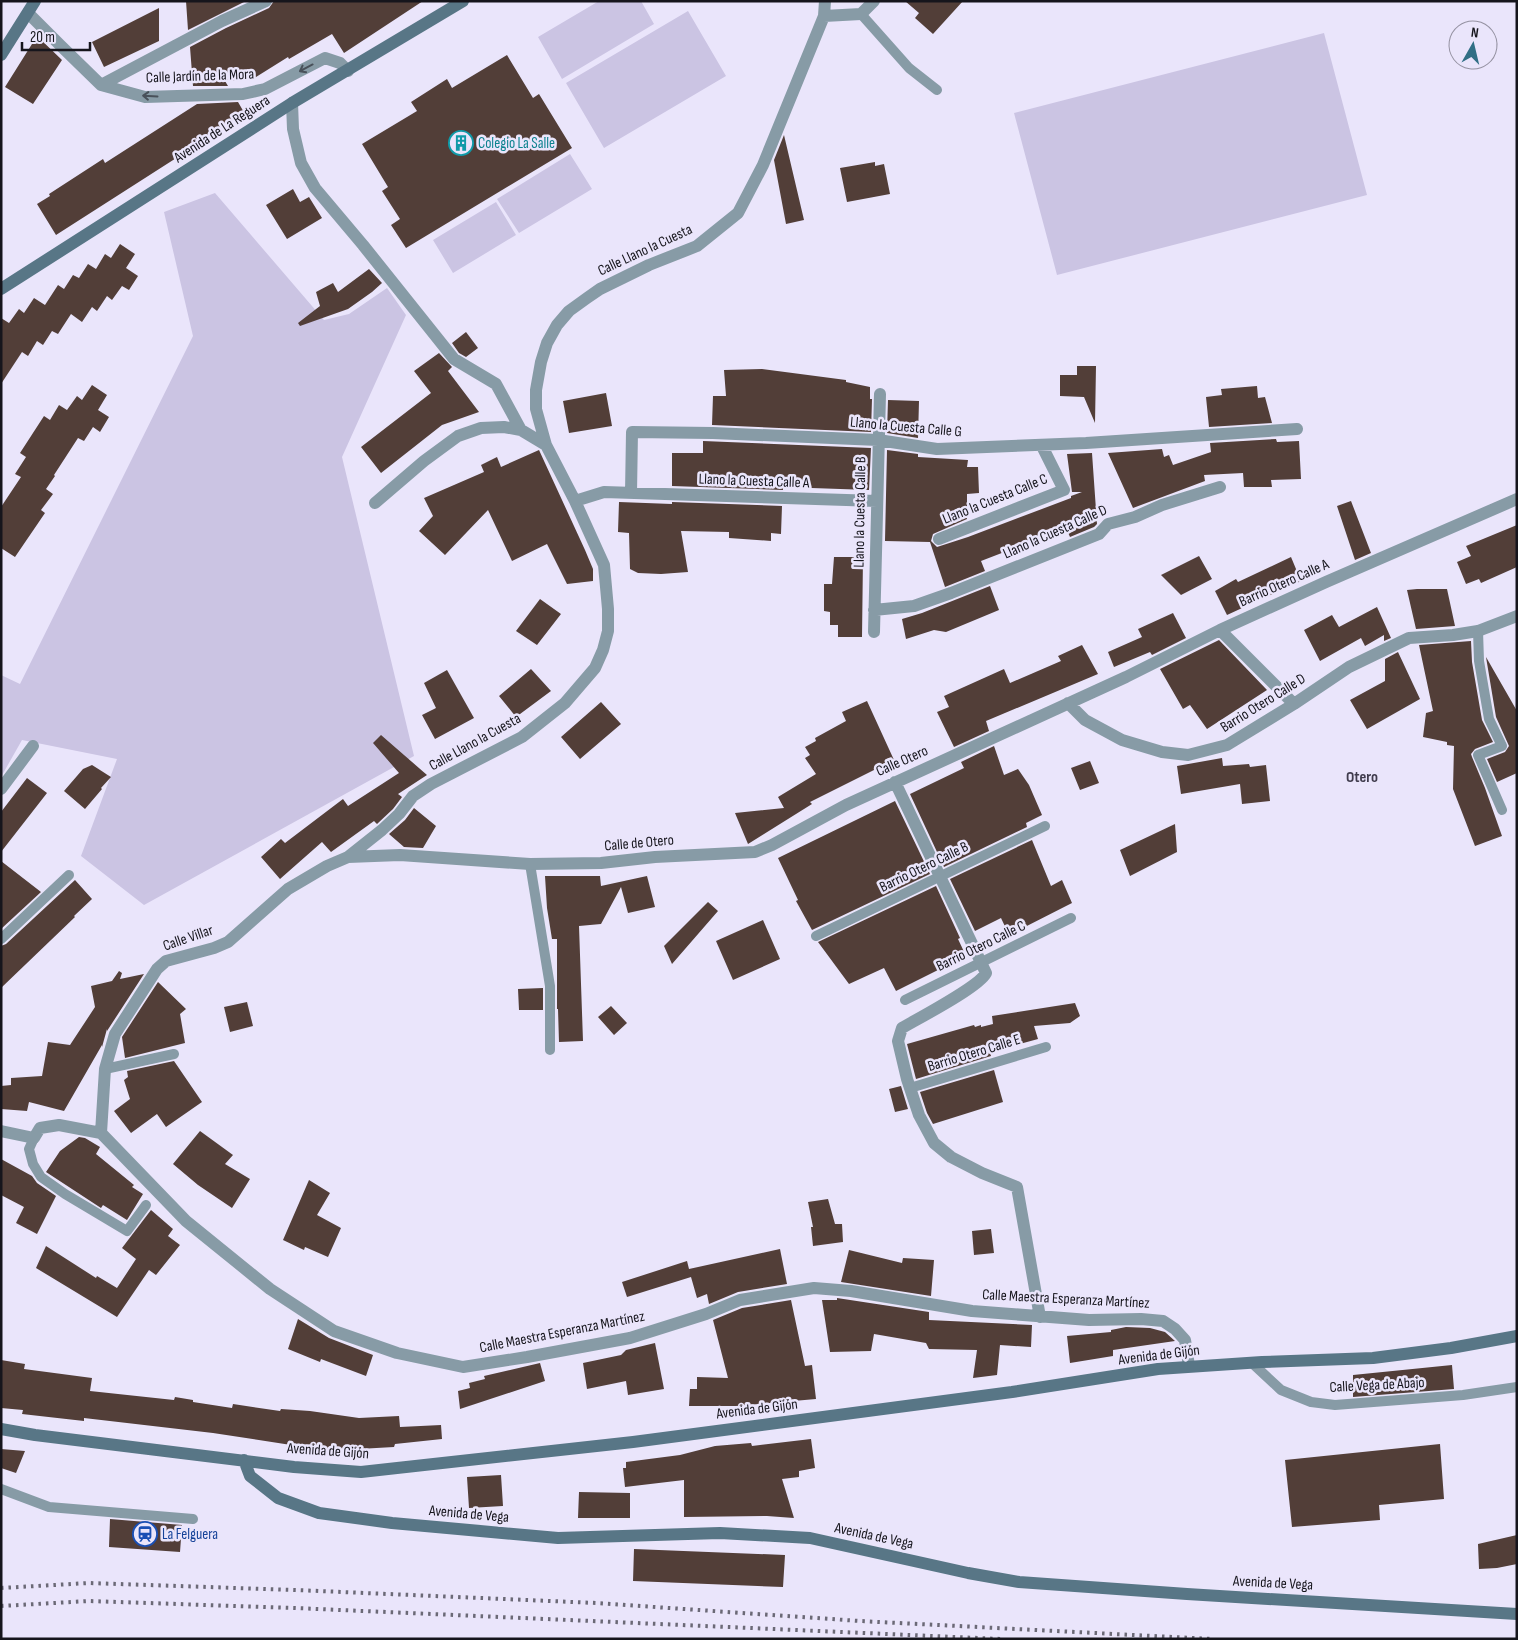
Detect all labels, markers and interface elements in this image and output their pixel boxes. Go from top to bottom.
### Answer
scale bar [22,20,90,52]
north arrow [1448,20,1498,70]
text: N [1470,24,1480,42]
text: 20 m [30,28,55,47]
one-way arrow [299,63,314,73]
street label: Calle Jardín de la Mora [146,65,255,87]
street label: Avenida de La Reguera [169,91,274,168]
one-way arrow [142,92,158,101]
building icon: Colegio La Salle [448,130,474,156]
place label: Colegio La Salle [478,134,555,153]
street label: Calle Llano la Cuesta [595,220,695,280]
street label: Llano la Cuesta Calle G [849,413,963,441]
street label: Llano la Cuesta Calle B [850,456,870,568]
street label: Llano la Cuesta Calle C [940,469,1050,529]
street label: Llano la Cuesta Calle A [698,470,810,492]
street label: Llano la Cuesta Calle D [1000,501,1110,563]
street label: Barrio Otero Calle A [1236,555,1332,611]
street label: Barrio Otero Calle D [1217,669,1309,737]
street label: Calle Llano la Cuesta [426,709,524,775]
street label: Calle Otero [873,741,931,781]
district label: Otero [1346,768,1378,787]
street label: Calle de Otero [603,831,675,855]
street label: Barrio Otero Calle B [876,837,972,897]
street label: Barrio Otero Calle C [933,916,1029,976]
street label: Calle Villar [160,920,216,955]
street label: Barrio Otero Calle E [925,1030,1023,1076]
street label: Calle Maestra Esperanza Martínez [982,1285,1151,1313]
street label: Calle Maestra Esperanza Martínez [478,1307,647,1357]
street label: Avenida de Gijón [1116,1341,1201,1370]
street label: Calle Vega de Abajo [1329,1373,1425,1397]
street label: Avenida de Gijón [714,1395,799,1424]
street label: Avenida de Gijón [285,1439,370,1463]
street label: Avenida de Vega [427,1501,510,1527]
street label: Avenida de Vega [832,1518,915,1554]
station icon: La Felguera [132,1521,158,1547]
place label: La Felguera [162,1525,218,1544]
street label: Avenida de Vega [1231,1571,1314,1595]

